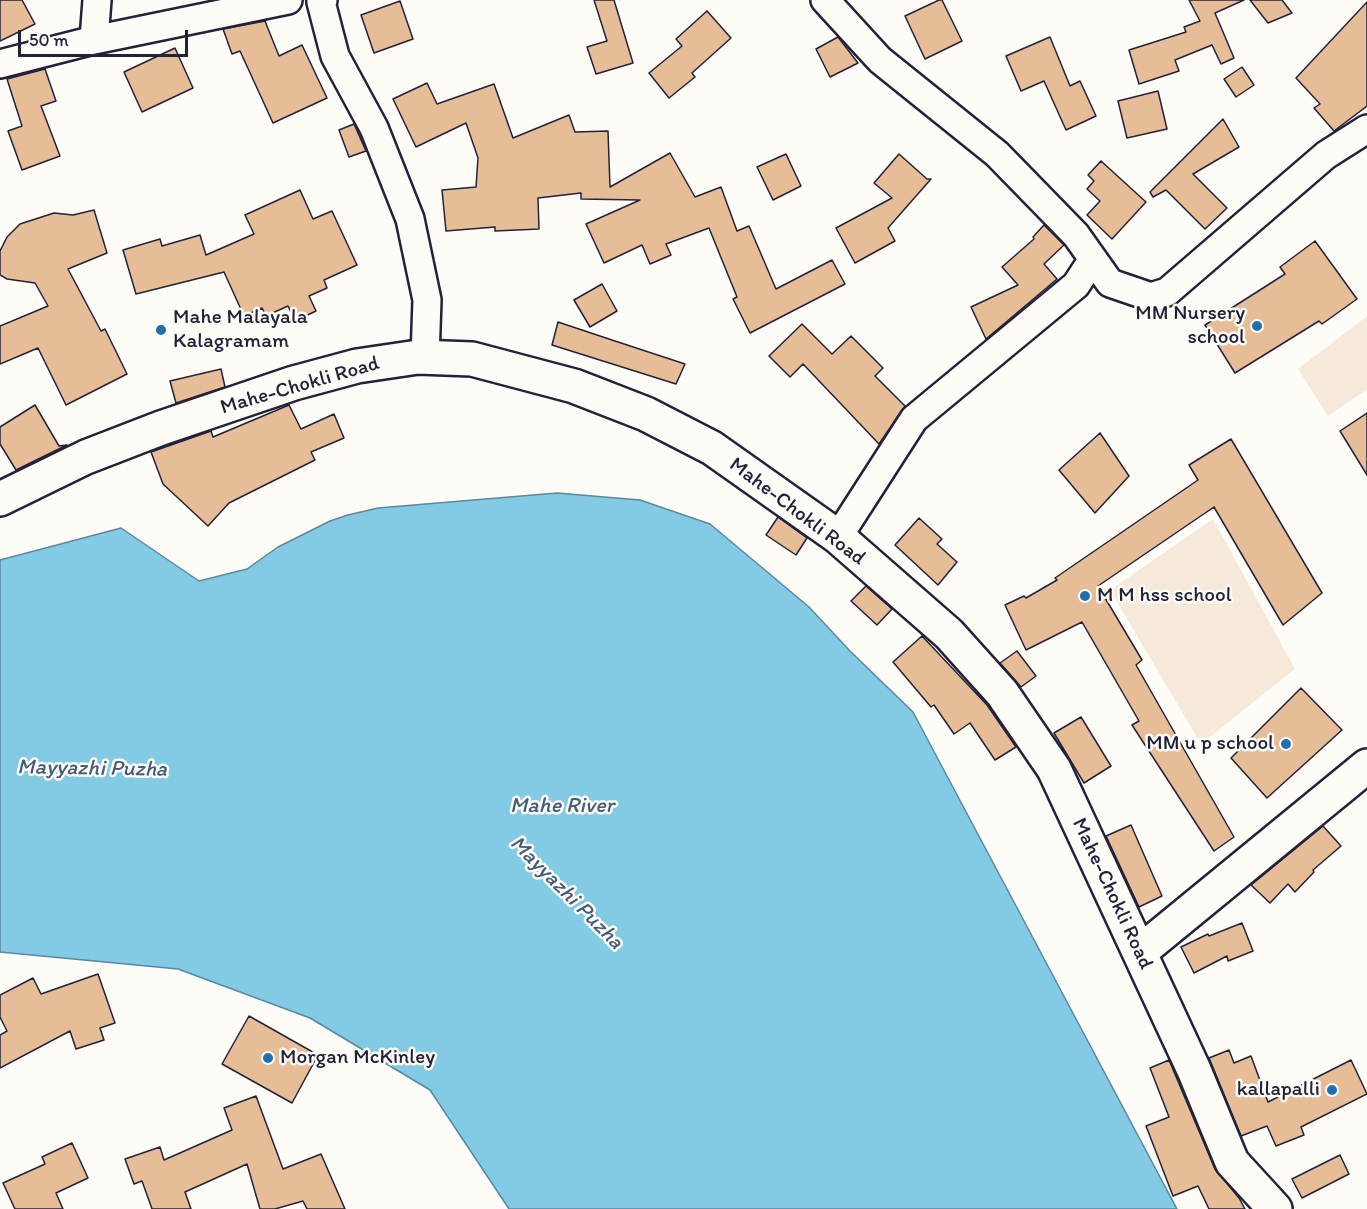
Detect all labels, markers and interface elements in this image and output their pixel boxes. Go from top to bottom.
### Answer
scale bar [21,18,190,56]
text: 50 m [29,29,69,51]
place label: MM Nursery school [1135,301,1245,351]
place label: Mahe Malayala Kalagramam [173,305,308,355]
marker: MM Nursery school [1250,319,1264,333]
marker: Mahe Malayala Kalagramam [154,323,168,337]
street label: Mahe-Chokli Road [218,351,382,421]
street label: Mahe-Chokli Road [724,453,870,571]
place label: M M hss school [1097,583,1232,609]
marker: M M hss school [1078,589,1092,603]
place label: MM u p school [1146,731,1274,757]
marker: MM u p school [1279,737,1293,751]
water label: Mayyazhi Puzha [17,754,167,784]
water label: Mahe River [510,793,614,819]
street label: Mahe-Chokli Road [1066,814,1158,974]
water label: Mayyazhi Puzha [504,831,628,955]
place label: Morgan McKinley [280,1045,435,1071]
marker: Morgan McKinley [261,1051,275,1065]
place label: kallapalli [1237,1077,1320,1103]
marker: kallapalli [1325,1083,1339,1097]

